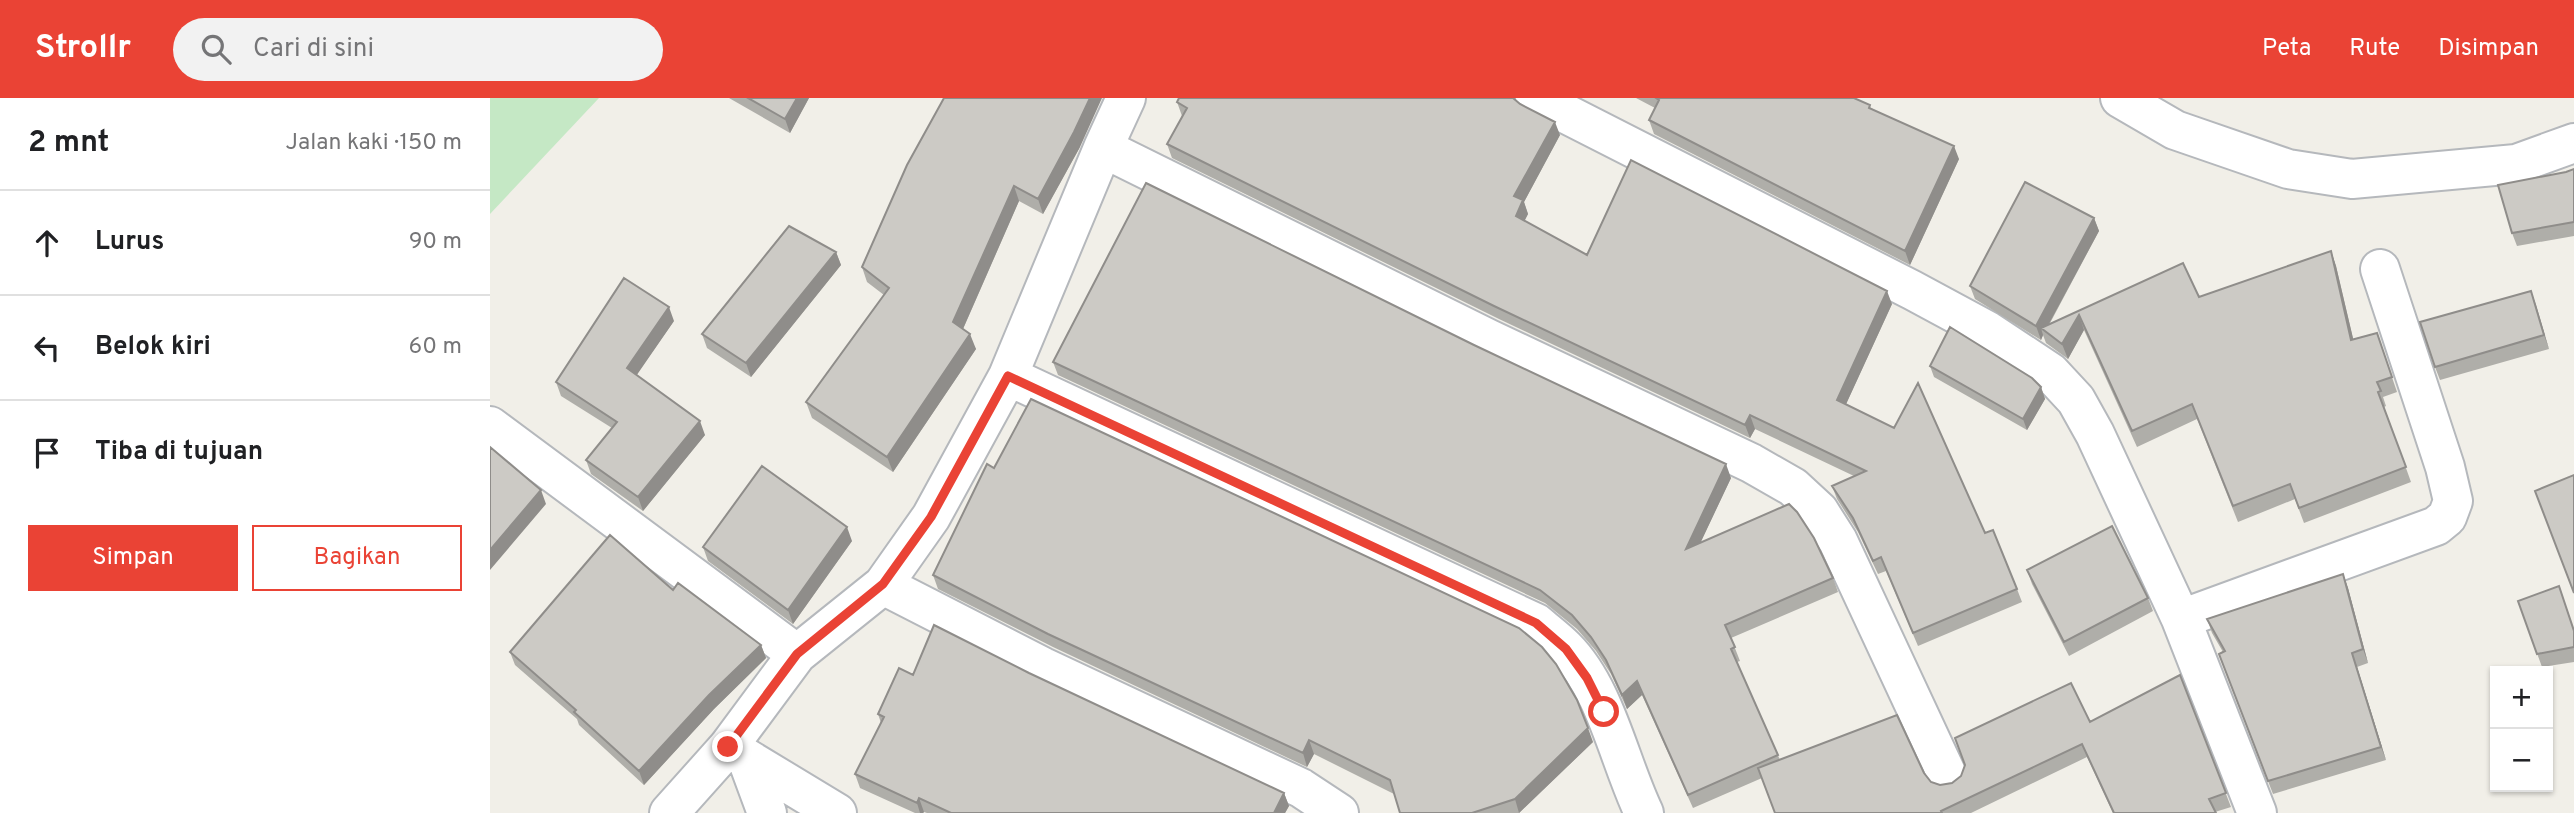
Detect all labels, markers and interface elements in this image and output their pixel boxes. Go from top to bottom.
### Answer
search box [173,18,663,81]
text: Strollr [35,28,131,70]
icon: search [197,30,235,68]
text: Cari di sini [253,33,374,66]
text: Peta [2262,34,2311,64]
text: Rute [2349,34,2400,64]
text: Disimpan [2438,34,2539,64]
text: 2 mnt [28,125,109,162]
text: Jalan kaki · 150 m [285,129,462,158]
icon: ahead [28,224,66,262]
text: Lurus [95,226,164,259]
text: 90 m [409,228,462,257]
icon: left [28,329,66,367]
text: Belok kiri [95,331,211,364]
text: 60 m [409,333,462,362]
icon: arrive [28,434,66,472]
text: Tiba di tujuan [95,436,263,469]
button: Simpan [28,525,238,591]
button: Bagikan [252,525,462,591]
map controls [2490,666,2553,792]
button: + [2490,666,2553,729]
route start [1588,696,1619,727]
button: − [2490,729,2553,792]
route end [712,731,743,762]

